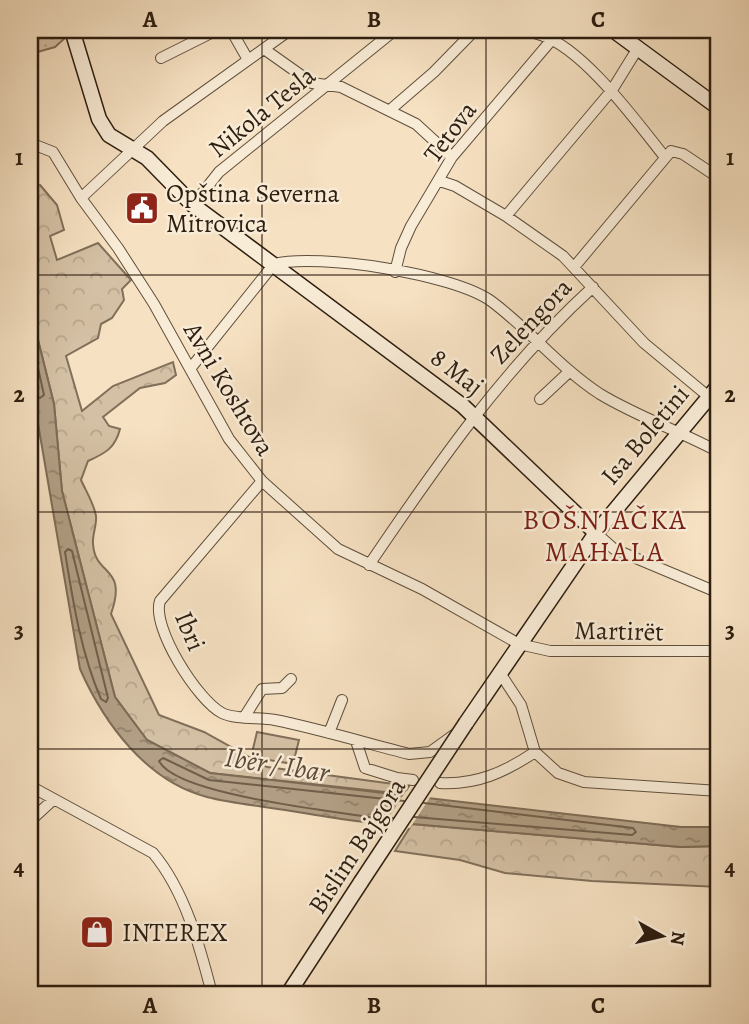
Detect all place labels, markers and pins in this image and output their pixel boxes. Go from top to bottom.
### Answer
place label: Opština Severna Mitrovica [166,176,340,241]
public building icon: Opština Severna Mitrovica [123,189,161,227]
shop icon: INTEREX [78,913,116,951]
place label: INTEREX [122,915,227,950]

